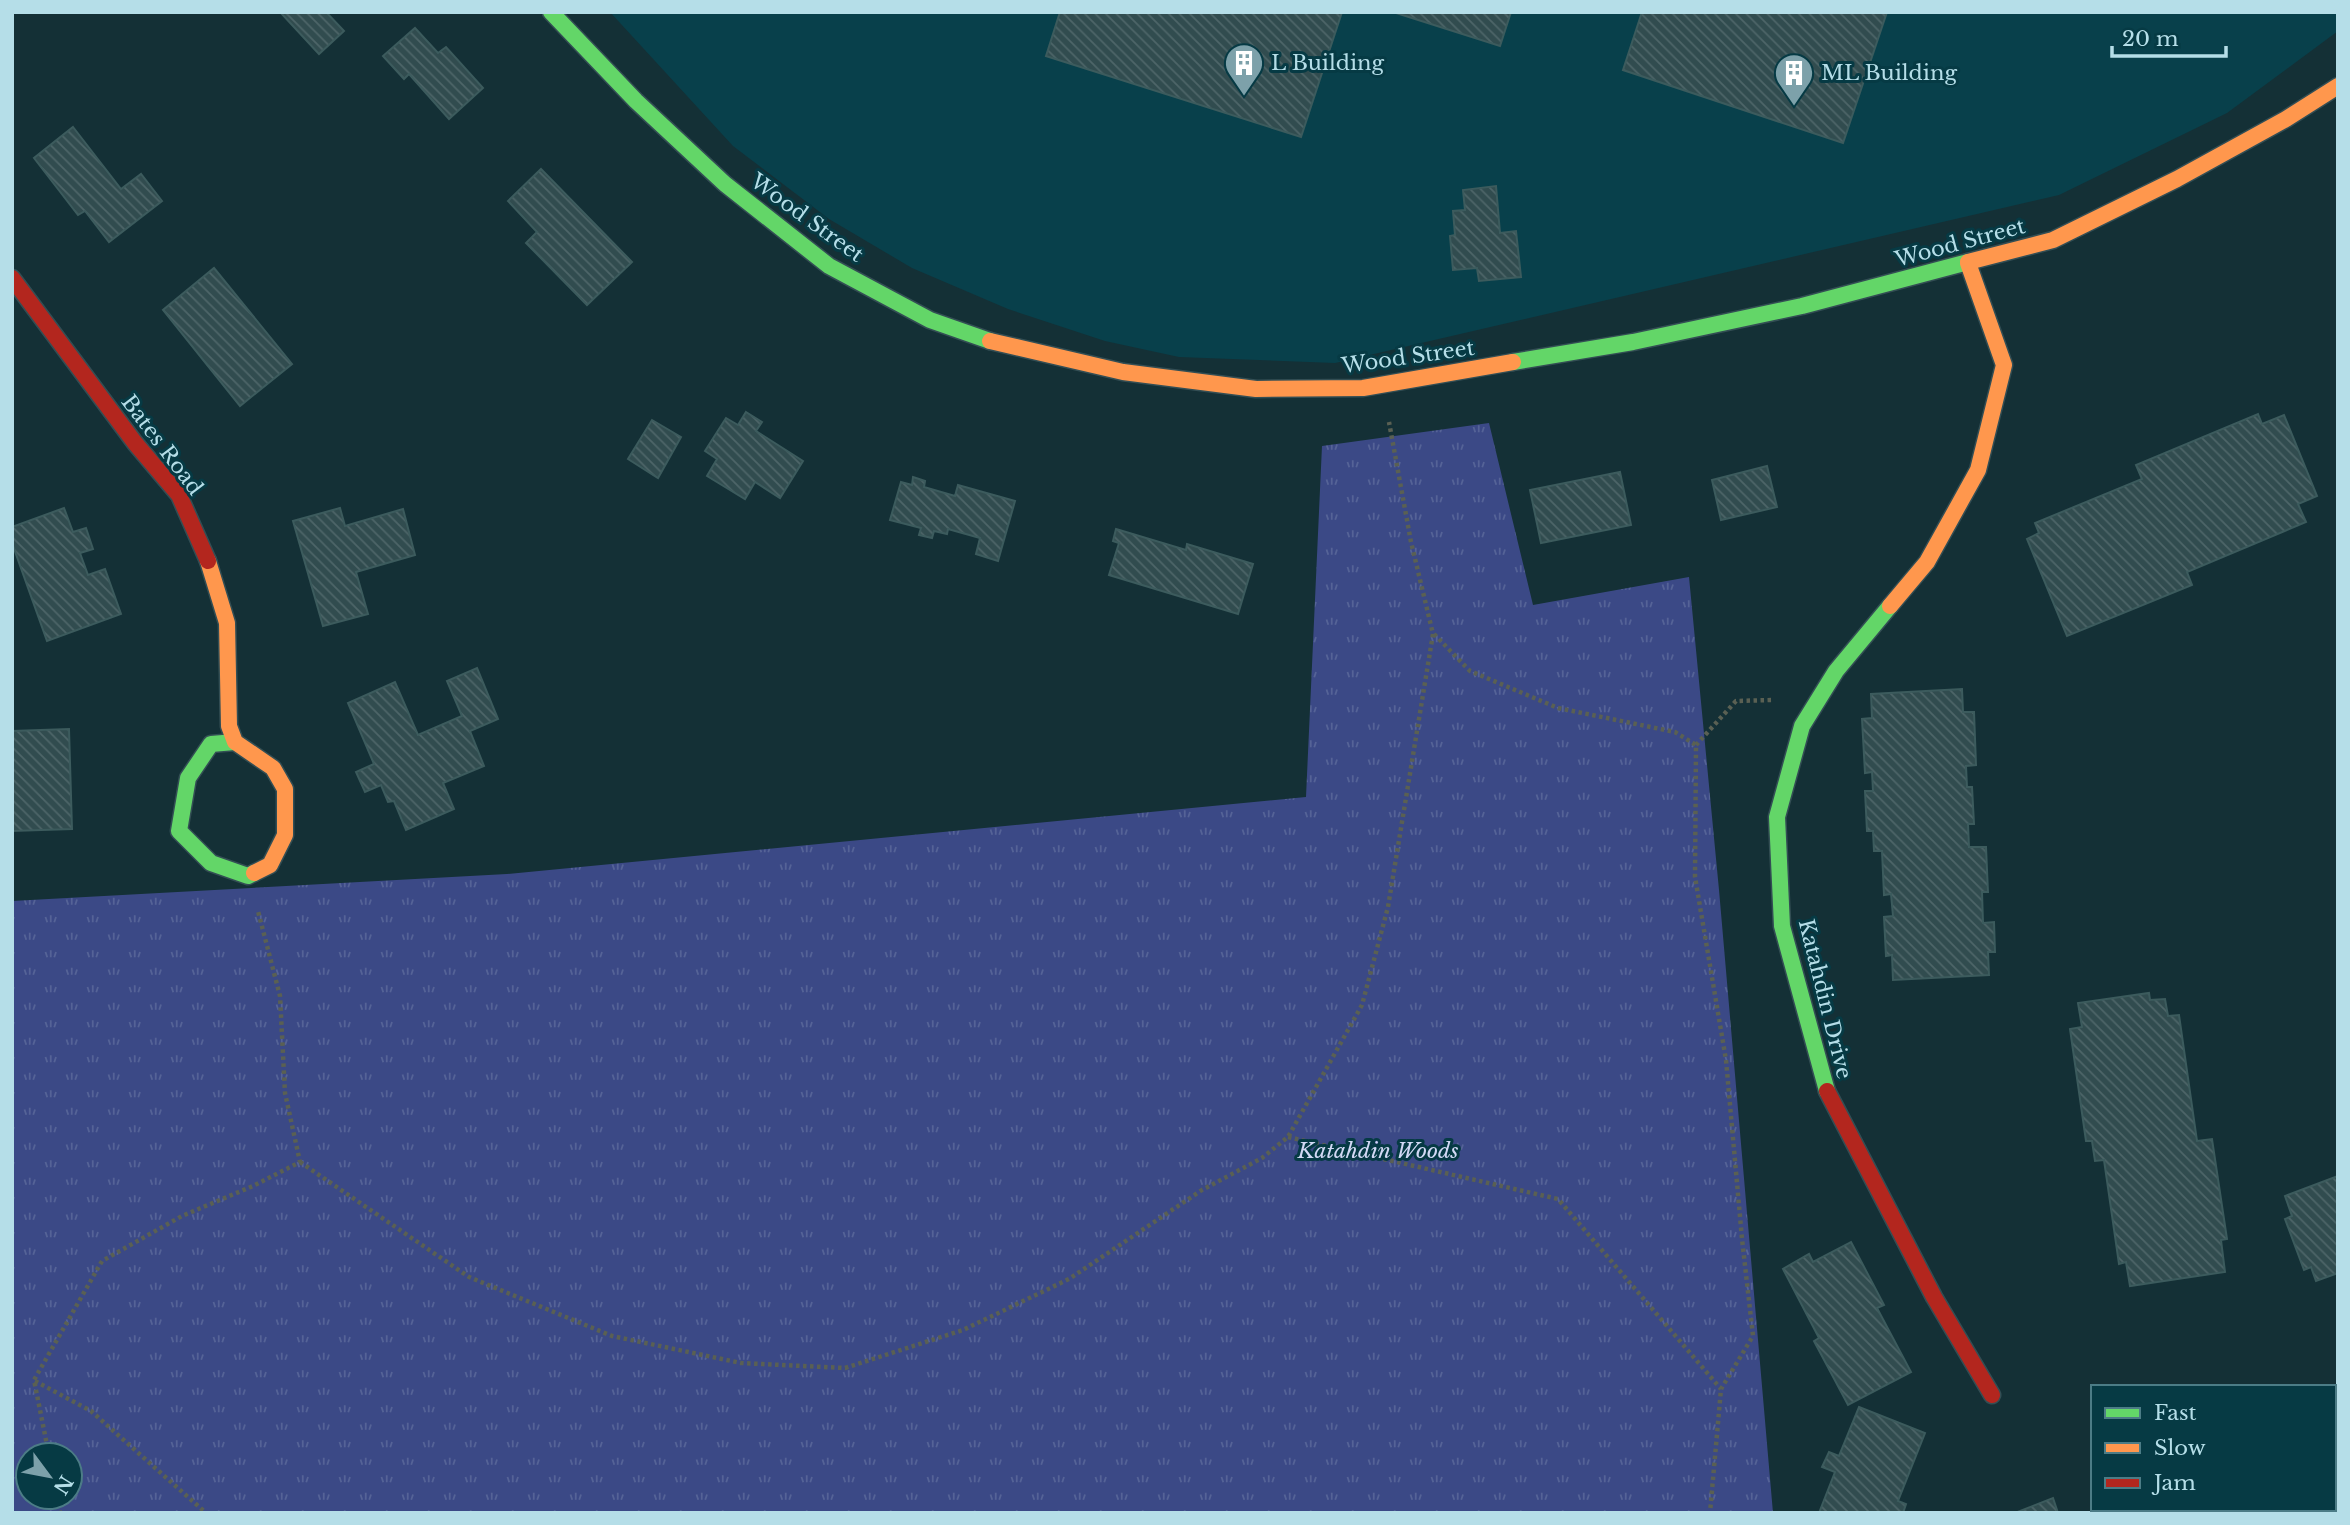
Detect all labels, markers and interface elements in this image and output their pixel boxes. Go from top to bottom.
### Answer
scale bar [2112,14,2226,58]
text: 20 m [2122,26,2179,52]
building icon: L Building [1223,42,1265,97]
place label: L Building [1271,50,1385,76]
building icon: ML Building [1773,52,1815,107]
place label: ML Building [1821,60,1957,86]
street label: Wood Street [744,168,869,268]
street label: Wood Street [1891,213,2028,273]
street label: Wood Street [1339,335,1476,379]
street label: Bates Road [116,390,208,500]
street label: Katahdin Drive [1793,916,1857,1082]
park label: Katahdin Woods [1297,1138,1458,1164]
legend [2091,1385,2336,1511]
text: Fast [2154,1400,2196,1426]
text: Slow [2154,1435,2206,1461]
north arrow [14,1441,84,1511]
text: Jam [2151,1470,2196,1496]
text: N [48,1471,77,1499]

